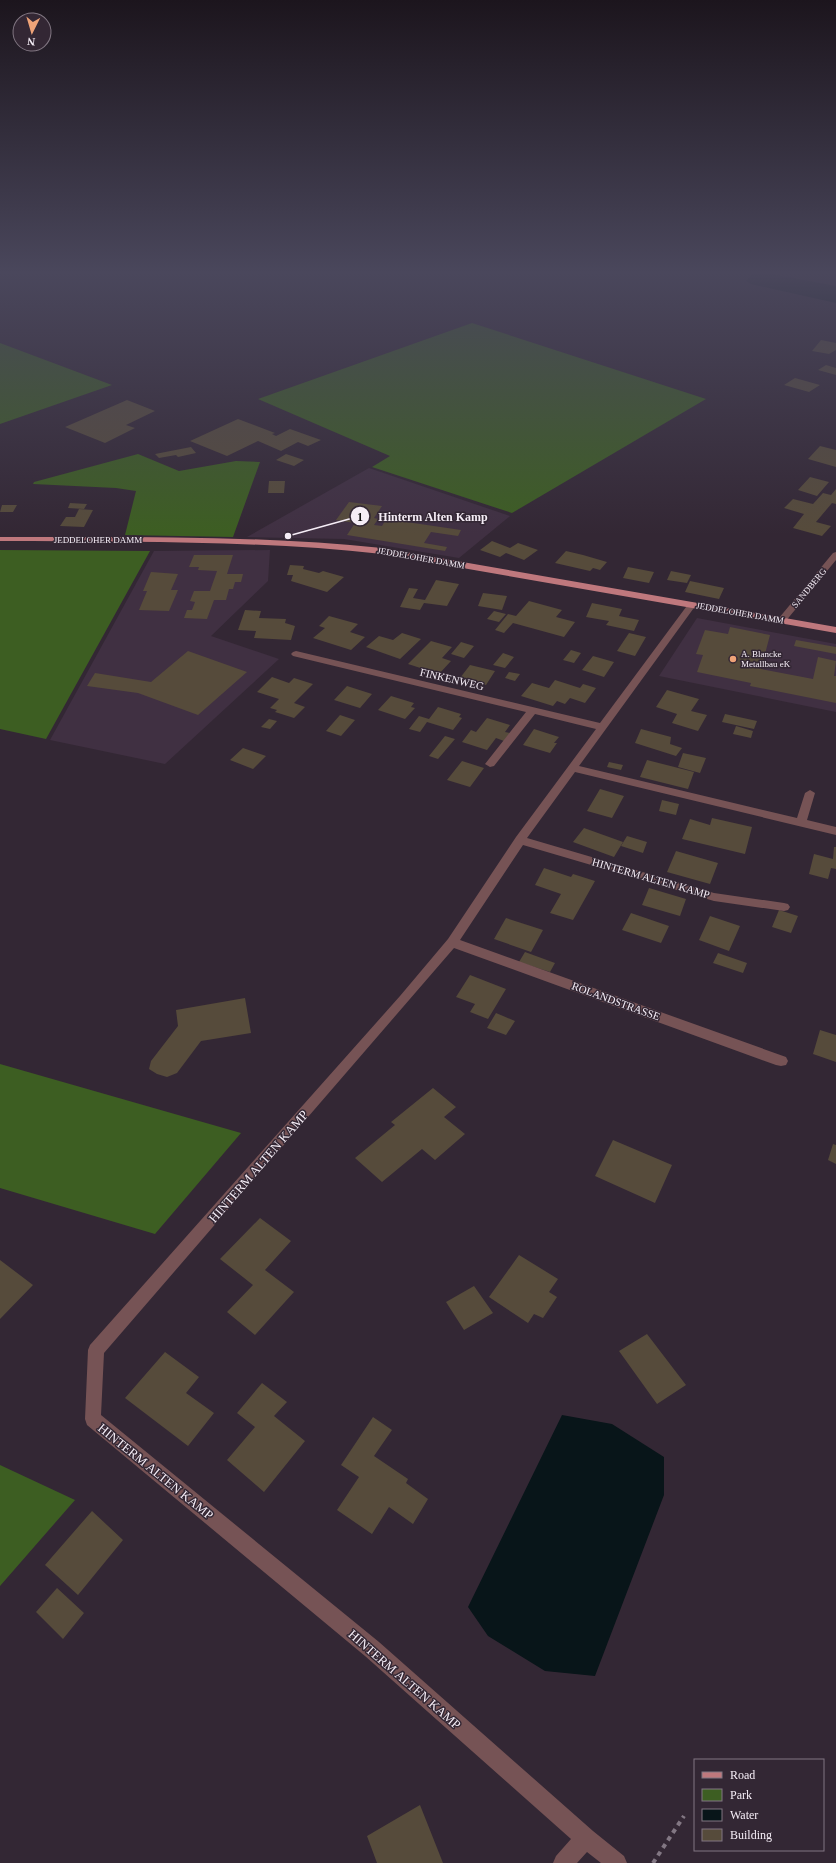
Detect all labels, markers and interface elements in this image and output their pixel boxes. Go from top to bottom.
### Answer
north arrow [12,12,52,52]
text: N [27,36,36,48]
callout: Hinterm Alten Kamp [350,504,496,528]
text: 1 [357,510,363,524]
text: Hinterm Alten Kamp [378,510,488,524]
street label: JEDDELOHER DAMM [54,535,142,545]
street label: JEDDELOHER DAMM [376,545,466,571]
street label: SANDBERG [790,566,829,610]
street label: JEDDELOHER DAMM [695,600,785,626]
place label: A. Blancke Metallbau eK [741,649,791,669]
marker: A. Blancke Metallbau eK [728,654,738,664]
street label: FINKENWEG [419,666,485,692]
street label: HINTERM ALTEN KAMP [591,855,711,901]
street label: ROLANDSTRASSE [570,979,662,1023]
street label: HINTERM ALTEN KAMP [205,1107,311,1226]
street label: HINTERM ALTEN KAMP [95,1420,216,1523]
street label: HINTERM ALTEN KAMP [345,1626,464,1732]
legend [694,1759,824,1851]
text: Road [730,1768,755,1782]
text: Park [730,1788,752,1802]
text: Water [730,1808,758,1822]
text: Building [730,1828,772,1842]

